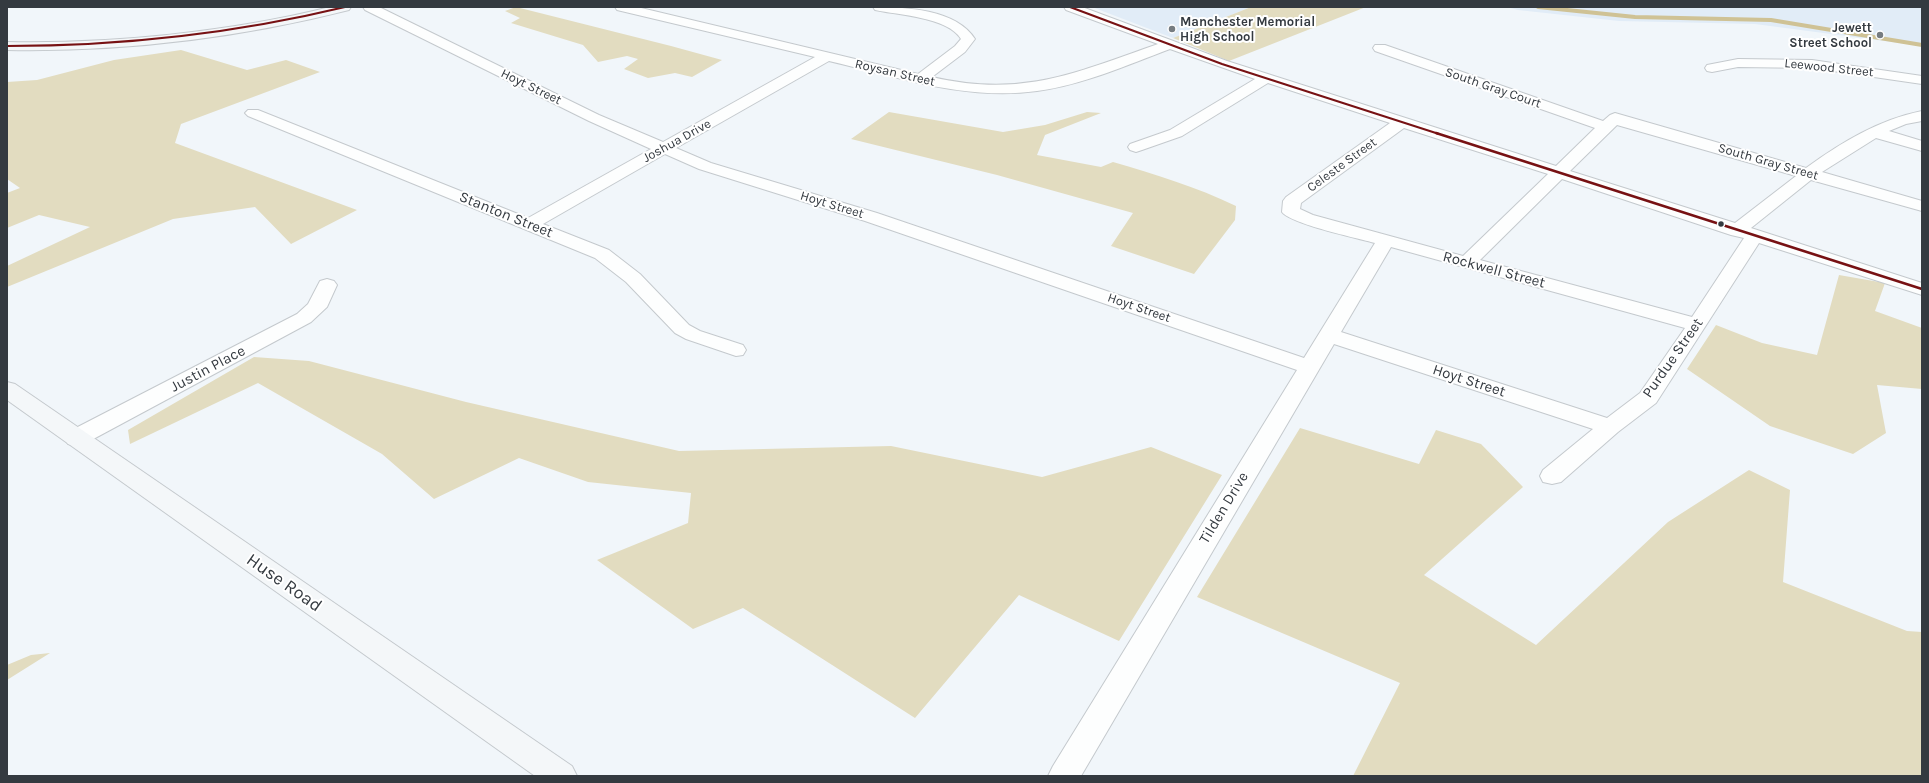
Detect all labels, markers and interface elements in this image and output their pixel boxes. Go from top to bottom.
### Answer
place label: Manchester Memorial High School [1180,14,1315,45]
place label: Jewett Street School [1789,20,1872,51]
marker: Manchester Memorial High School [1167,24,1177,34]
marker: Jewett Street School [1875,30,1885,40]
street label: Roysan Street [853,56,937,90]
street label: Leewood Street [1784,56,1874,80]
street label: South Gray Court [1443,64,1543,112]
street label: Hoyt Street [498,66,564,108]
street label: Joshua Drive [640,116,714,166]
street label: Celeste Street [1304,135,1380,195]
street label: South Gray Street [1716,140,1820,184]
street label: Stanton Street [456,188,556,242]
street label: Hoyt Street [798,188,866,222]
unlabelled marker [1716,219,1726,229]
street label: Rockwell Street [1441,248,1547,292]
street label: Hoyt Street [1105,290,1173,326]
street label: Purdue Street [1639,315,1707,401]
street label: Justin Place [168,342,248,396]
street label: Hoyt Street [1430,361,1508,401]
street label: Tilden Drive [1196,469,1252,547]
street label: Huse Road [242,549,326,617]

